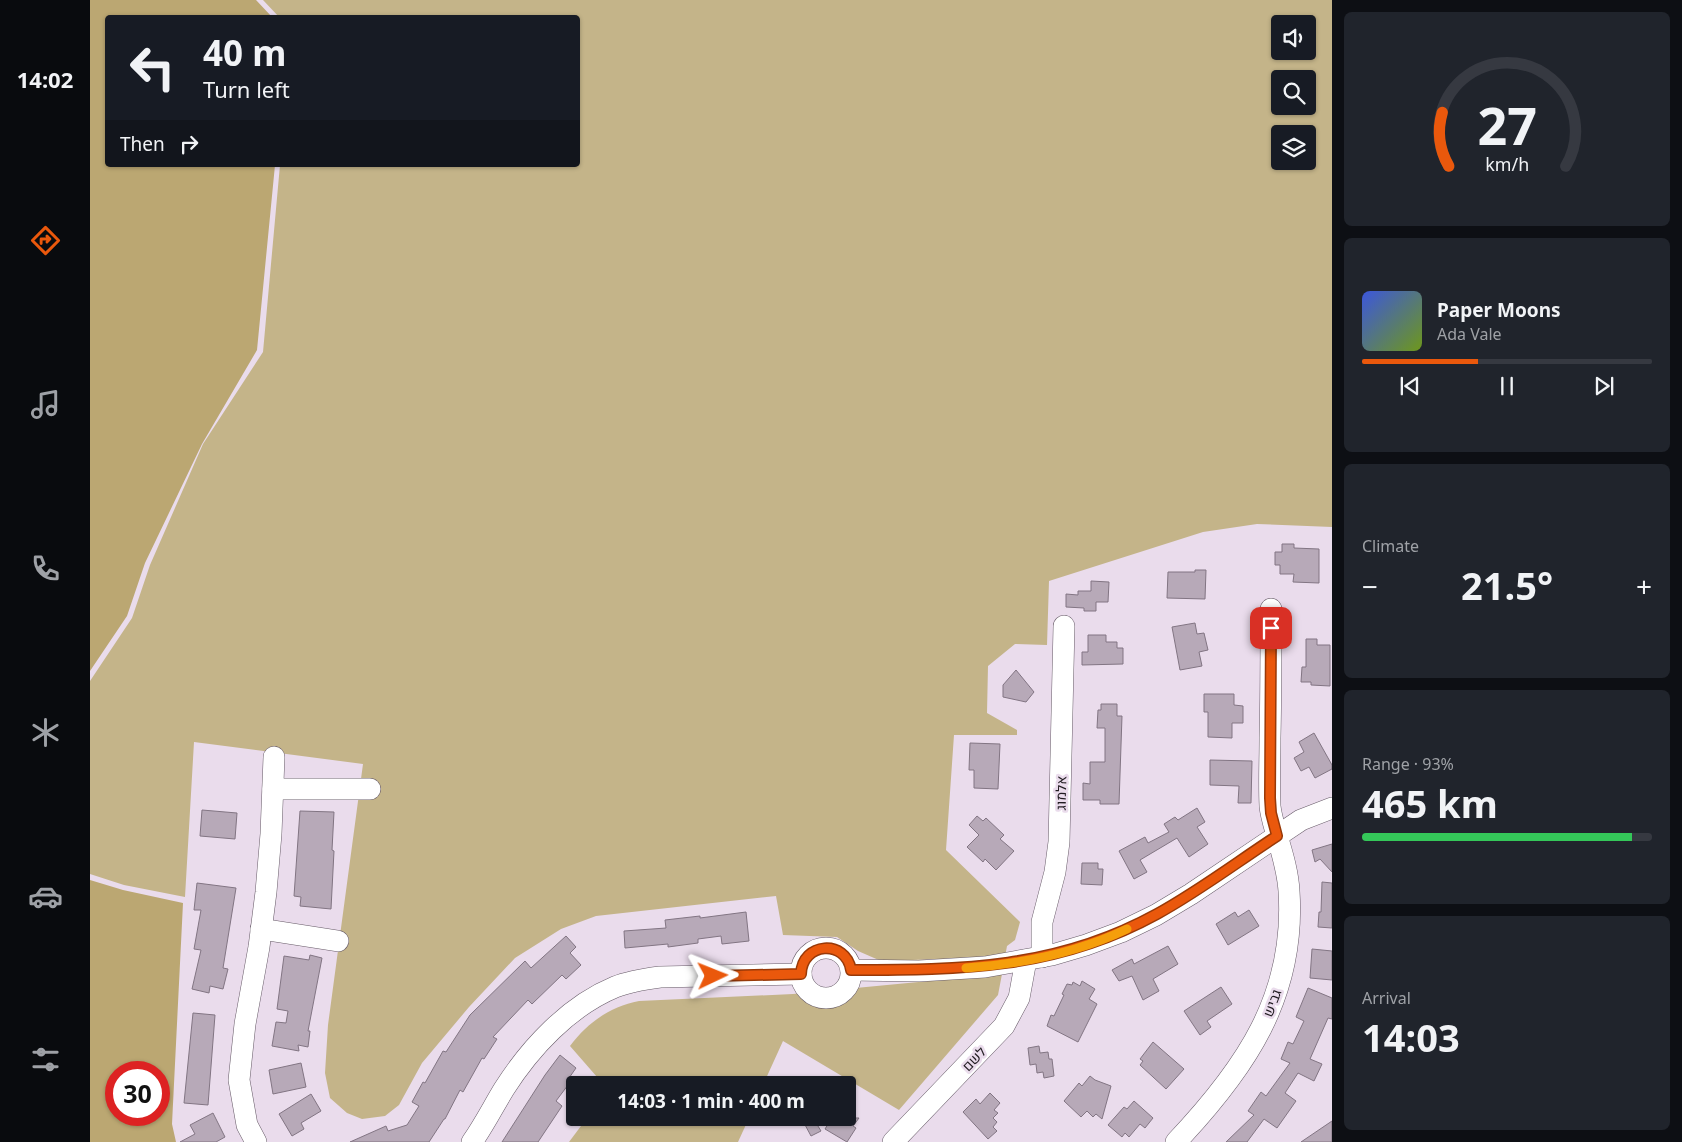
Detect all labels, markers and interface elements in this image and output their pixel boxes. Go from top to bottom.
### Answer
map controls [1271,15,1316,170]
button: sound [1271,15,1316,60]
text: 40 m [203,29,286,76]
icon: left [120,35,185,100]
text: 14:02 [17,64,73,94]
button: search [1271,70,1316,115]
text: Turn left [203,74,290,104]
text: 27 [1477,89,1537,160]
button: layers [1271,125,1316,170]
icon: right [175,130,203,158]
text: Then [120,131,165,157]
text: km/h [1485,152,1529,176]
icon: directions [28,223,63,258]
text: Paper Moons [1437,297,1561,323]
text: Ada Vale [1437,323,1502,345]
icon: previous [1396,372,1424,400]
icon: pause [1493,372,1521,400]
icon: next [1590,372,1618,400]
icon: music [28,387,63,422]
text: Climate [1362,535,1419,557]
icon: phone [28,551,63,586]
text: 21.5° [1461,559,1553,611]
text: − [1362,567,1378,605]
text: + [1636,567,1652,605]
pin [1250,607,1292,649]
icon: arrive [1257,614,1285,642]
icon: climate [28,715,63,750]
text: Range · 93% [1362,753,1454,775]
street label: אלמוג [1051,776,1070,810]
text: 465 km [1362,777,1498,829]
icon: car [28,879,63,914]
position arrow [686,949,738,1001]
street label: גביש [1258,986,1285,1019]
text: Arrival [1362,987,1411,1009]
text: 14:03 [1362,1011,1460,1063]
icon: filters [28,1042,63,1077]
street label: לשם [957,1042,990,1075]
speed limit sign: 30 [105,1061,170,1126]
text: 14:03 · 1 min · 400 m [617,1088,805,1114]

